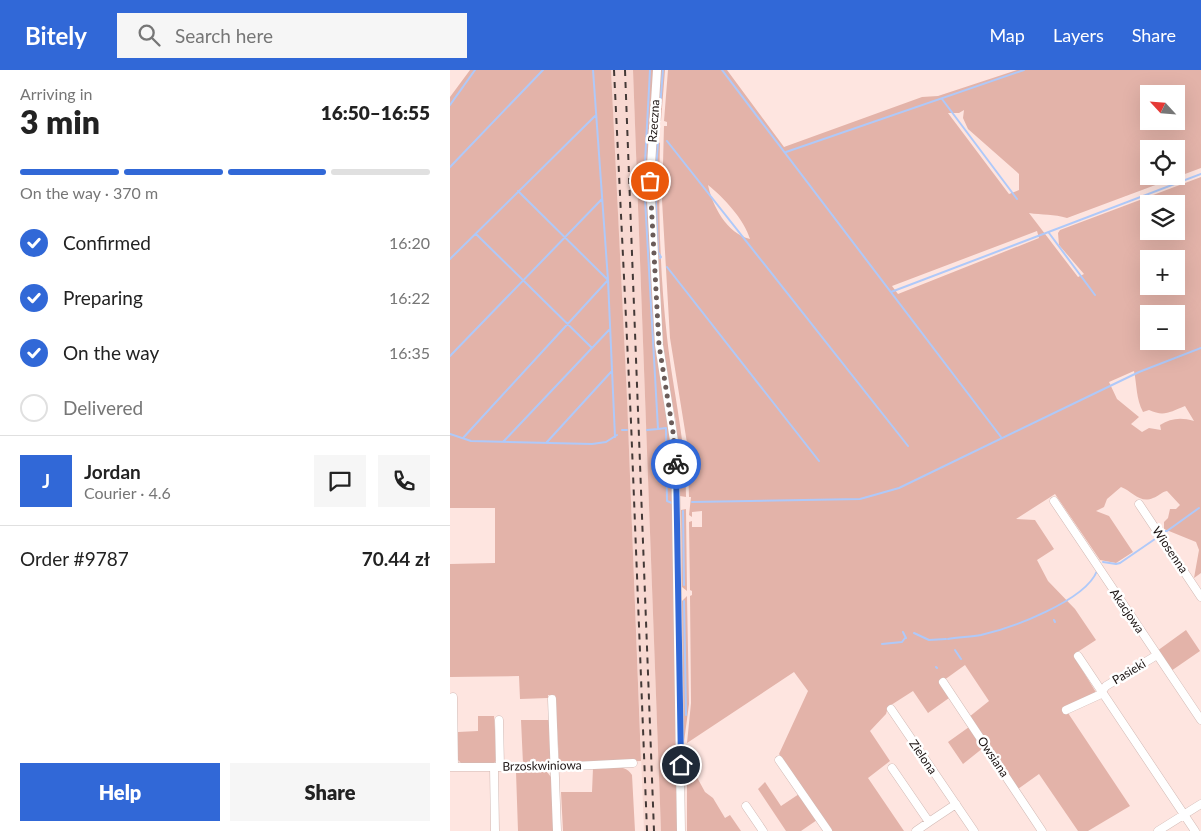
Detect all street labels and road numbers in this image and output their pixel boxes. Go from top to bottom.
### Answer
street label: Rzeczna [645,99,662,143]
street label: Wiosenna [1149,524,1191,576]
street label: Akacjowa [1107,585,1148,636]
street label: Pasieki [1109,656,1148,687]
street label: Owsiana [974,734,1012,780]
street label: Zielona [906,736,940,777]
street label: Brzoskwiniowa [502,757,582,774]

